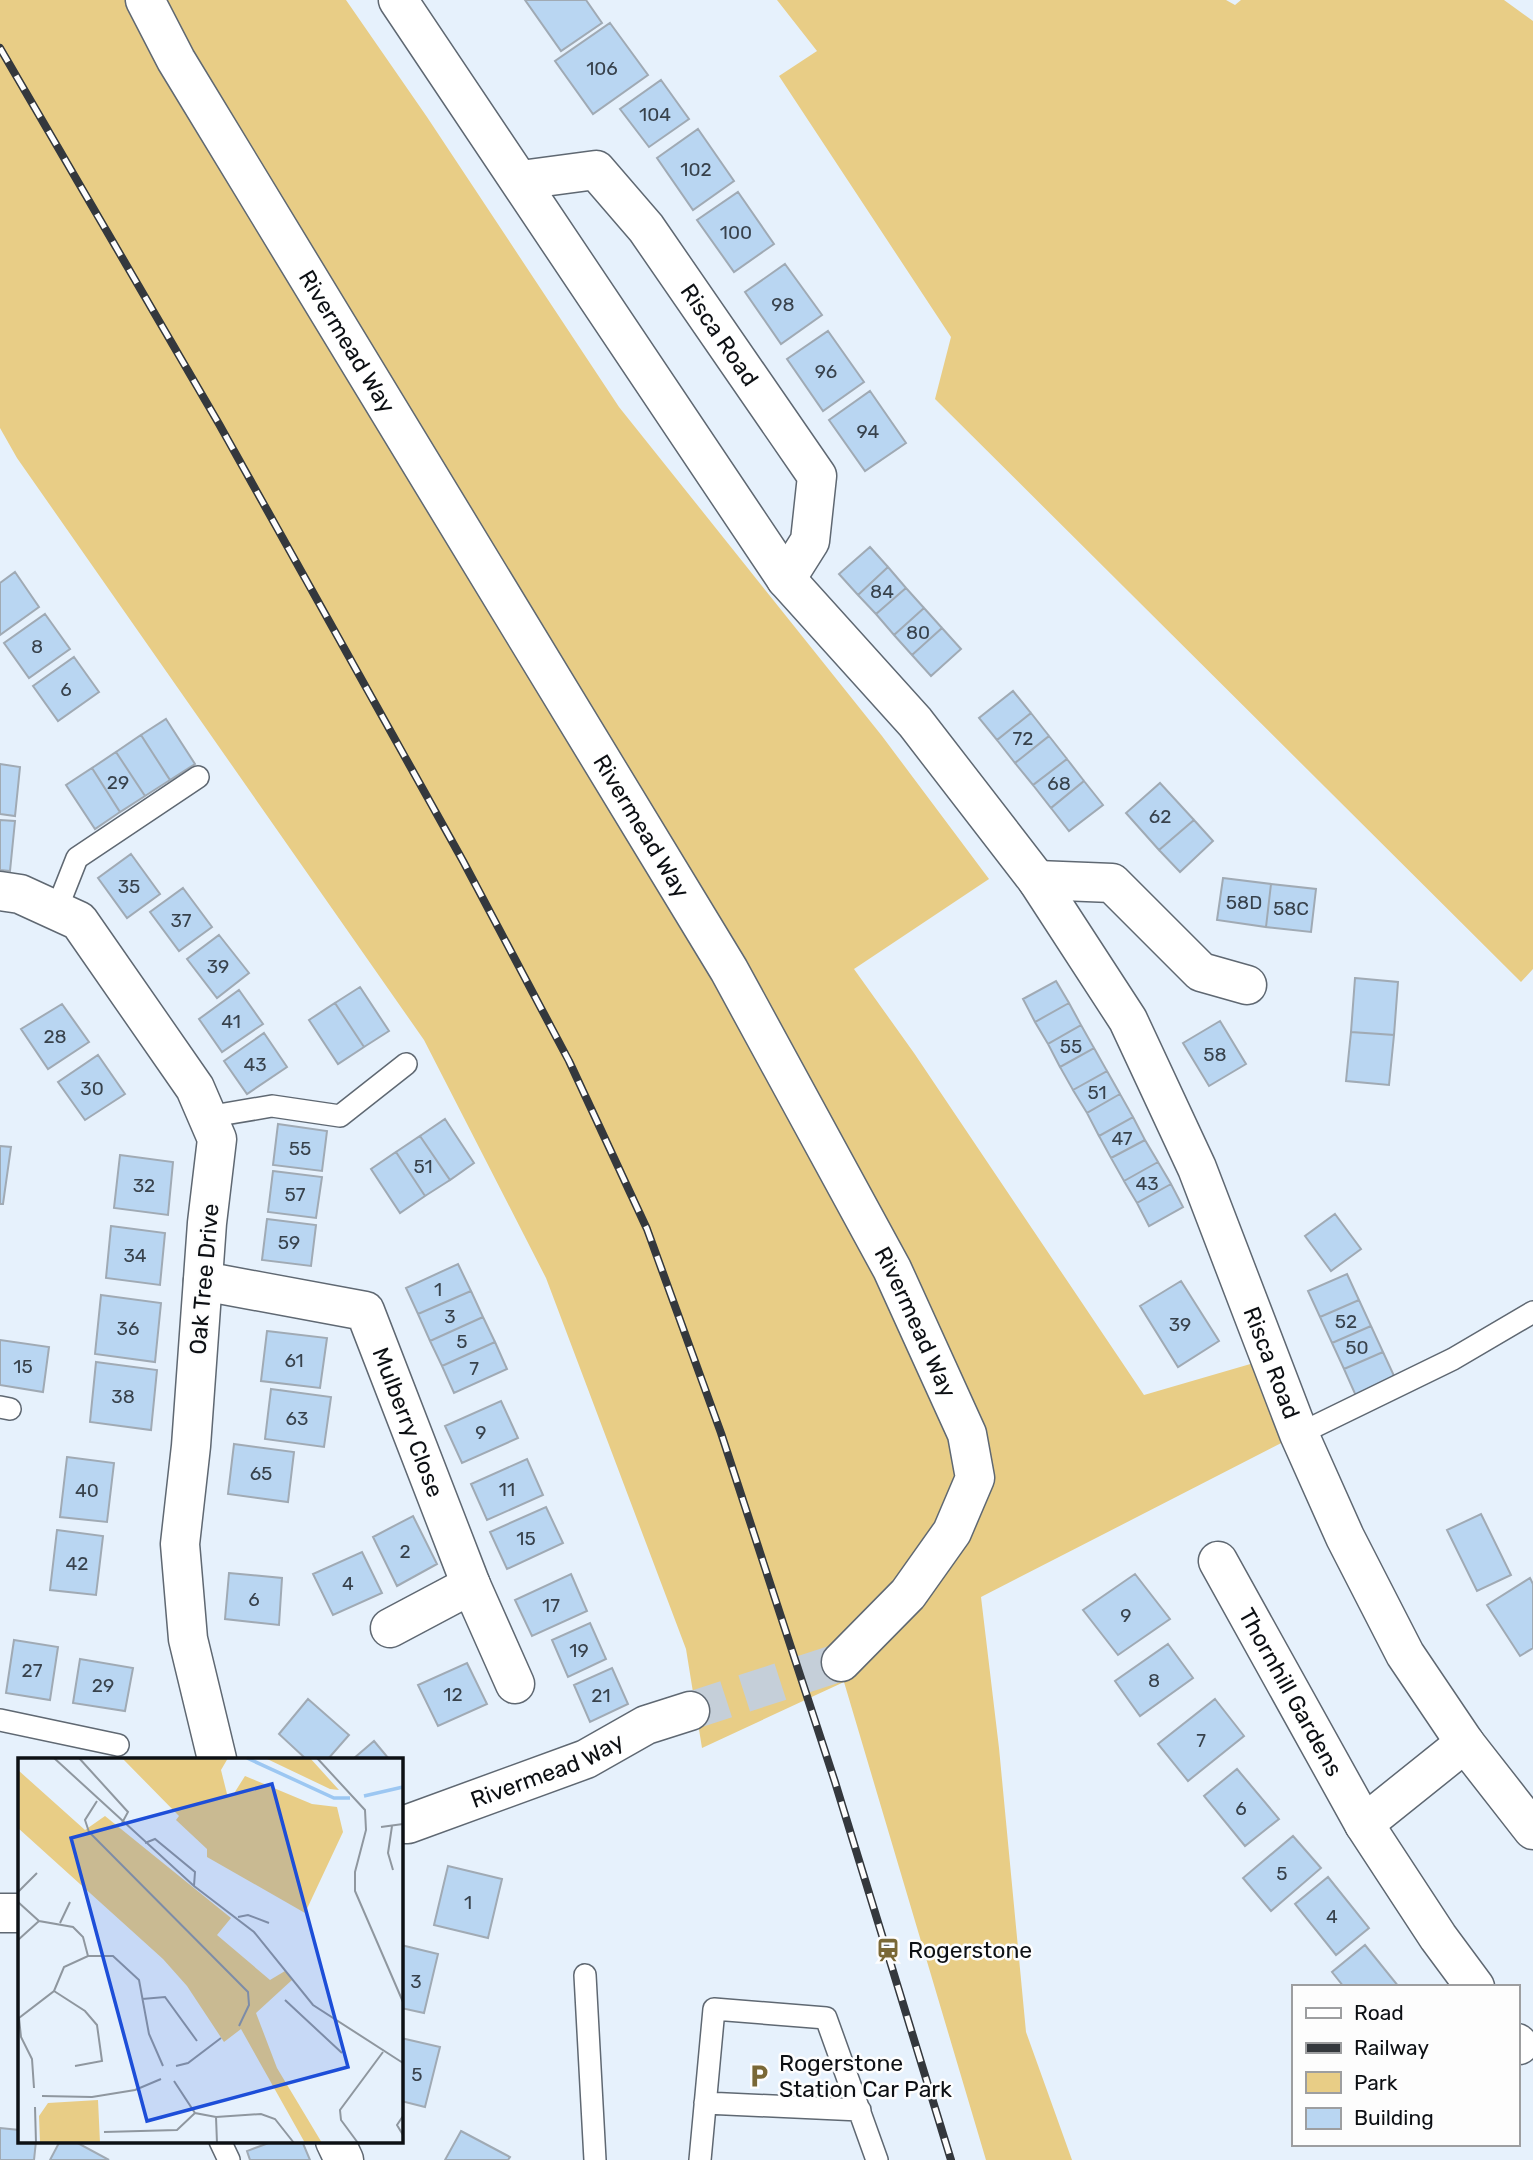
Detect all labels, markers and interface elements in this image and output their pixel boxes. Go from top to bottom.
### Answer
house number: 106 [586,57,618,80]
house number: 104 [639,103,671,126]
house number: 102 [680,158,712,181]
house number: 100 [720,221,752,244]
street label: Rivermead Way [293,265,401,419]
street label: Risca Road [675,278,765,391]
house number: 98 [771,293,795,316]
house number: 96 [815,360,837,383]
house number: 94 [857,420,880,443]
house number: 84 [870,580,894,603]
house number: 80 [906,621,930,644]
house number: 8 [31,635,43,658]
house number: 6 [60,678,72,701]
house number: 72 [1013,727,1033,750]
street label: Rivermead Way [587,749,696,903]
house number: 29 [107,771,129,794]
house number: 68 [1047,772,1071,795]
house number: 62 [1149,805,1171,828]
house number: 35 [118,875,140,898]
house number: 58D [1226,891,1262,914]
house number: 58C [1273,897,1309,920]
house number: 37 [170,909,192,932]
house number: 39 [207,955,229,978]
house number: 41 [221,1010,241,1033]
house number: 28 [43,1025,67,1048]
house number: 55 [1060,1035,1082,1058]
house number: 58 [1203,1043,1227,1066]
house number: 43 [243,1053,267,1076]
house number: 30 [80,1077,104,1100]
house number: 51 [1087,1081,1107,1104]
house number: 47 [1111,1127,1133,1150]
house number: 55 [289,1137,311,1160]
house number: 51 [413,1155,433,1178]
house number: 43 [1135,1172,1159,1195]
house number: 32 [133,1174,155,1197]
house number: 57 [284,1183,306,1206]
street label: Oak Tree Drive [183,1202,225,1356]
house number: 59 [278,1231,300,1254]
street label: Rivermead Way [869,1242,963,1402]
house number: 34 [123,1244,147,1267]
house number: 1 [434,1278,442,1301]
street label: Risca Road [1237,1303,1306,1423]
house number: 3 [444,1305,456,1328]
house number: 52 [1335,1310,1357,1333]
house number: 39 [1169,1313,1191,1336]
house number: 36 [117,1317,139,1340]
house number: 5 [456,1330,468,1353]
house number: 50 [1345,1336,1369,1359]
street label: Mulberry Close [366,1343,450,1501]
house number: 61 [284,1349,304,1372]
house number: 15 [13,1355,33,1378]
house number: 7 [469,1357,479,1380]
house number: 38 [111,1385,135,1408]
house number: 63 [286,1407,308,1430]
house number: 9 [475,1421,487,1444]
house number: 65 [250,1462,272,1485]
house number: 11 [499,1478,515,1501]
house number: 40 [75,1479,99,1502]
house number: 15 [516,1527,536,1550]
house number: 2 [399,1540,411,1563]
house number: 42 [66,1552,88,1575]
house number: 4 [342,1572,354,1595]
house number: 6 [248,1588,260,1611]
house number: 17 [542,1594,560,1617]
street label: Thornhill Gardens [1233,1603,1349,1781]
house number: 9 [1120,1604,1132,1627]
house number: 19 [569,1639,589,1662]
house number: 27 [22,1659,43,1682]
house number: 8 [1148,1669,1160,1692]
house number: 29 [92,1674,114,1697]
house number: 12 [443,1683,463,1706]
house number: 21 [591,1684,611,1707]
street label: Rivermead Way [467,1727,629,1814]
house number: 7 [1196,1729,1206,1752]
inset map [18,1758,402,2142]
house number: 6 [1235,1797,1247,1820]
house number: 5 [1276,1862,1288,1885]
house number: 1 [464,1891,472,1914]
house number: 4 [1326,1905,1338,1928]
station icon: Rogerstone [874,1936,902,1964]
place label: Rogerstone [908,1936,1032,1964]
house number: 3 [410,1970,422,1993]
legend [1292,1985,1519,2146]
text: Road [1354,2000,1404,2025]
text: Railway [1354,2035,1429,2060]
place label: Rogerstone Station Car Park [779,2049,952,2103]
parking icon: Rogerstone Station Car Park [745,2062,773,2090]
house number: 5 [411,2063,423,2086]
text: Park [1354,2070,1398,2095]
text: Building [1354,2105,1434,2130]

